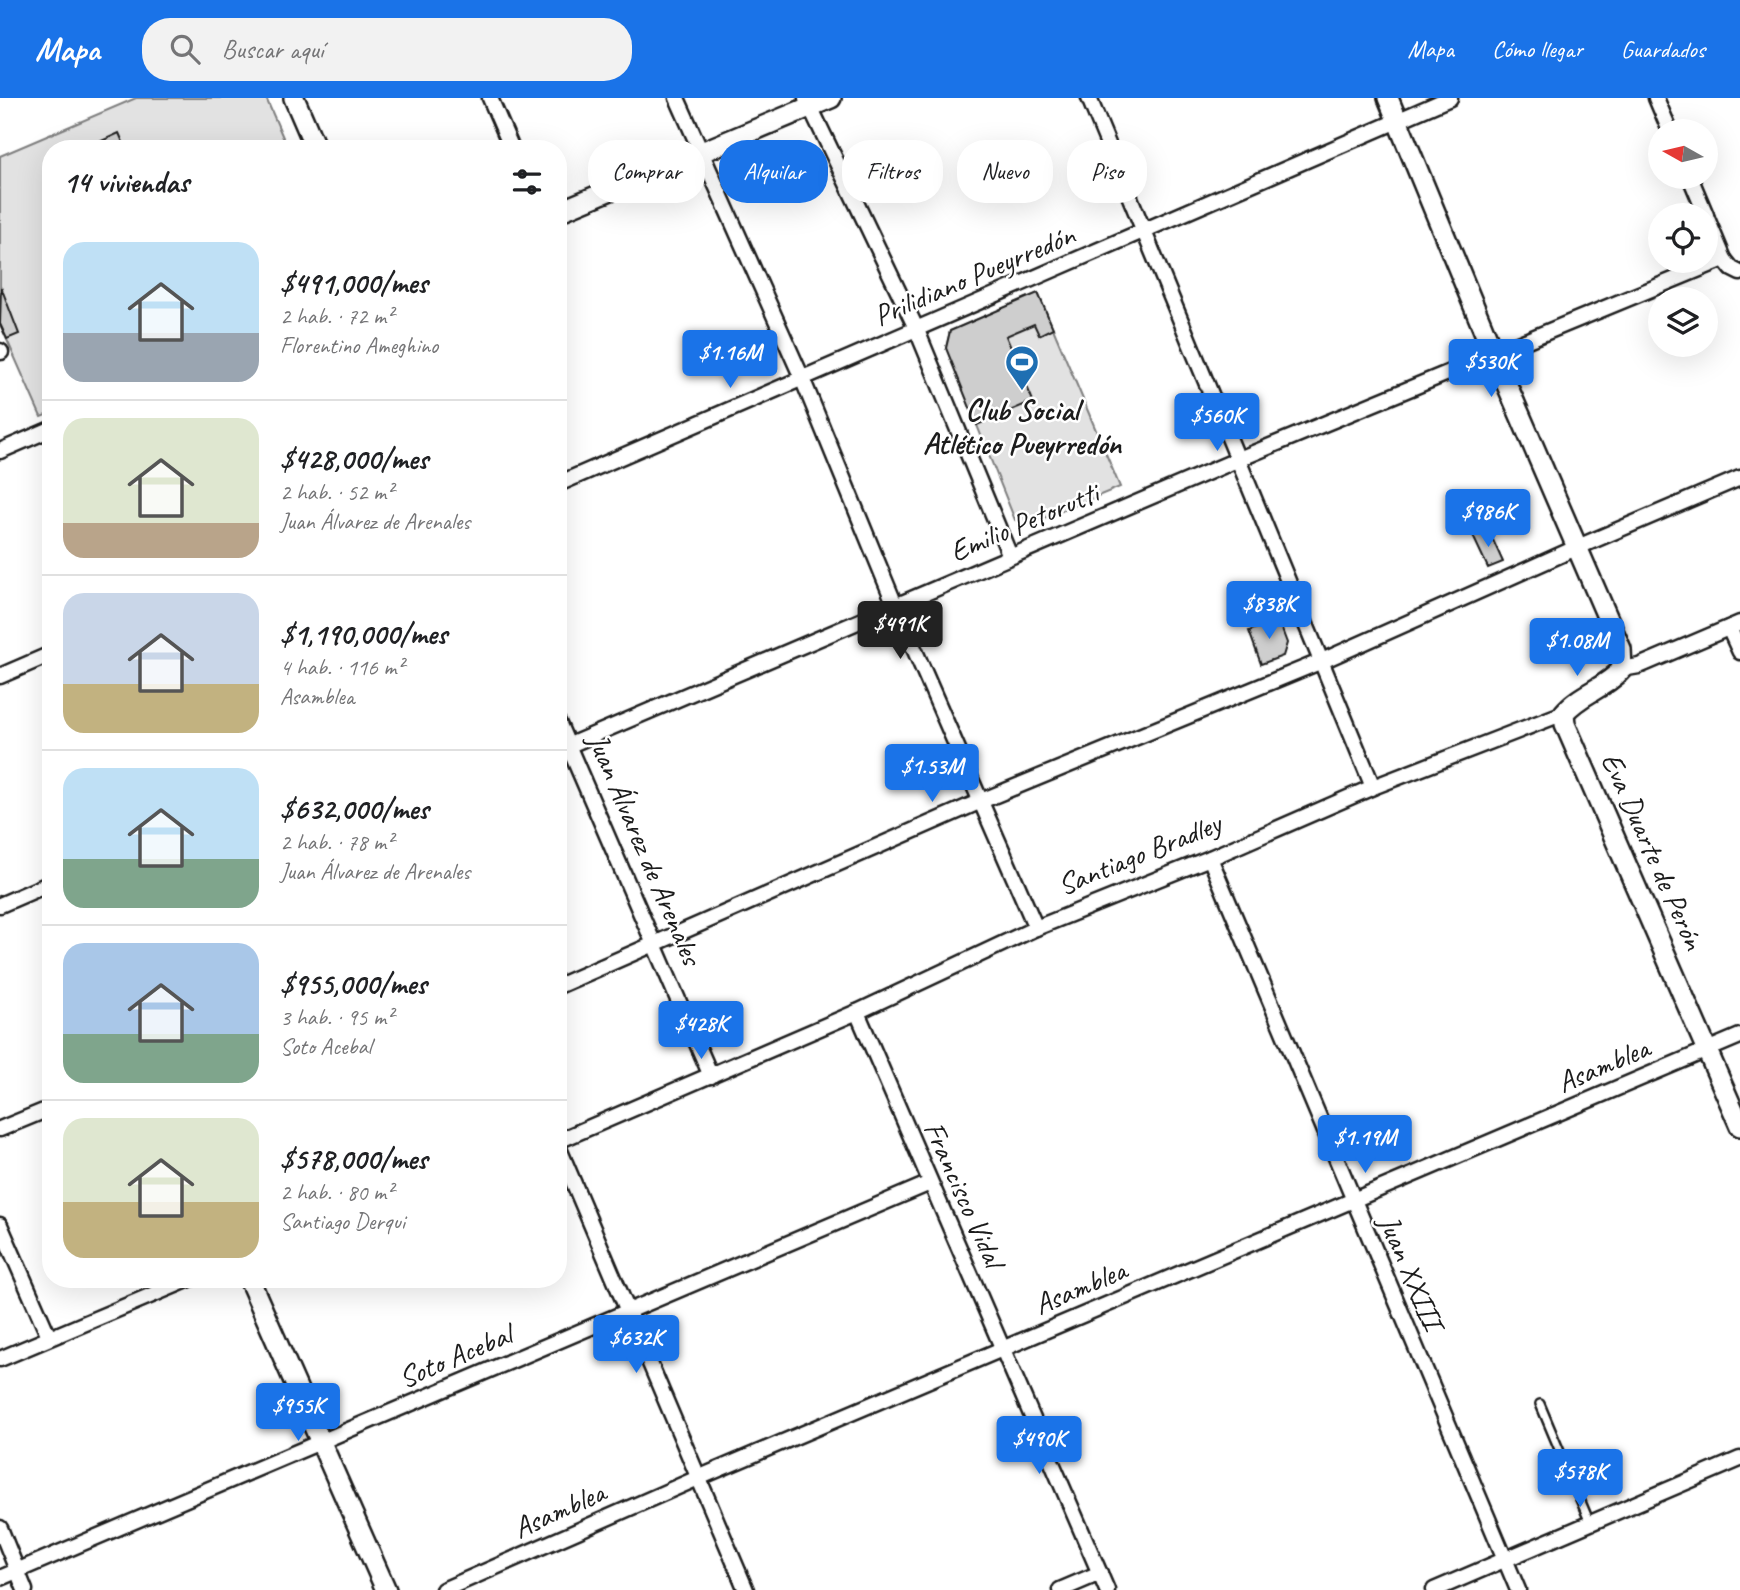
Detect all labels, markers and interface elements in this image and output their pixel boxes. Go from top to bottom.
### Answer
search box [142,18,632,81]
text: Mapa [35,28,100,70]
icon: search [166,30,204,68]
text: Buscar aquí [222,33,324,66]
text: Mapa [1407,34,1454,64]
text: Cómo llegar [1492,34,1583,64]
text: Guardados [1621,34,1705,64]
north arrow [1648,119,1718,189]
map controls [1648,119,1718,357]
chip: Comprar [588,140,705,203]
chip: Alquilar [719,140,828,203]
chip: Filtros [842,140,943,203]
chip: Nuevo [957,140,1053,203]
chip: Piso [1067,140,1147,203]
text: 14 viviendas [63,163,189,201]
icon: filters [508,163,546,201]
button: locate [1648,203,1718,273]
street label: Prilidiano Pueyrredón [868,215,1082,334]
text: $491,000/mes [280,264,428,302]
icon: home [119,270,203,354]
button: layers [1648,287,1718,357]
text: 2 hab. · 72 m² [280,302,393,331]
pin: $1.16M [673,330,787,390]
text: Florentino Ameghino [280,331,438,360]
text: $1.16M [698,338,762,367]
pin: $530K [1442,340,1540,399]
sports icon: Club Social Atlético Pueyrredón [1003,343,1041,392]
text: $530K [1465,347,1517,376]
place label: Club Social Atlético Pueyrredón [923,391,1122,463]
pin: $560K [1168,394,1266,453]
text: $560K [1190,401,1244,430]
text: $428,000/mes [280,440,428,478]
icon: home [119,446,203,530]
street label: Emilio Petorutti [944,472,1107,570]
text: 2 hab. · 52 m² [280,478,393,507]
pin: $986K [1439,490,1537,549]
text: $986K [1461,497,1515,526]
text: Juan Álvarez de Arenales [280,507,470,536]
pin: $838K [1220,582,1318,641]
text: $838K [1242,589,1296,618]
pin: $491K [851,602,949,661]
text: $491K [874,609,926,638]
text: $1,190,000/mes [280,615,447,653]
pin: $1.08M [1520,618,1634,678]
icon: home [119,621,203,705]
text: $1.08M [1546,626,1608,655]
text: 4 hab. · 116 m² [280,653,404,682]
text: Asamblea [280,682,354,711]
street label: Juan Álvarez de Arenales [578,726,712,973]
pin: $1.53M [875,744,989,804]
street label: Eva Duarte de Perón [1593,747,1714,957]
text: $1.53M [901,752,963,781]
text: $632,000/mes [280,790,429,828]
icon: home [119,796,203,880]
street label: Santiago Bradley [1052,803,1229,904]
text: 2 hab. · 78 m² [280,828,393,857]
text: Juan Álvarez de Arenales [280,857,470,886]
text: $955,000/mes [280,965,427,1003]
icon: home [119,971,203,1055]
pin: $428K [652,1002,750,1061]
text: 3 hab. · 95 m² [280,1003,393,1032]
text: $428K [674,1009,728,1038]
street label: Asamblea [1551,1028,1657,1101]
text: Soto Acebal [280,1032,371,1061]
street label: Francisco Vidal [915,1115,1015,1277]
pin: $1.19M [1308,1116,1422,1175]
text: $1.19M [1334,1123,1396,1152]
text: $578,000/mes [280,1140,427,1178]
icon: home [119,1146,203,1230]
text: 2 hab. · 80 m² [280,1178,393,1207]
text: Santiago Derqui [280,1207,405,1236]
street label: Juan XXIII [1369,1207,1454,1340]
street label: Asamblea [1028,1250,1134,1323]
street label: Soto Acebal [393,1313,522,1397]
pin: $632K [587,1316,685,1375]
text: $632K [609,1323,663,1352]
pin: $955K [249,1384,347,1443]
text: $955K [272,1391,324,1420]
pin: $490K [990,1416,1088,1476]
text: $490K [1013,1424,1065,1453]
pin: $578K [1531,1450,1629,1509]
text: $578K [1554,1457,1606,1486]
street label: Asamblea [507,1472,613,1547]

